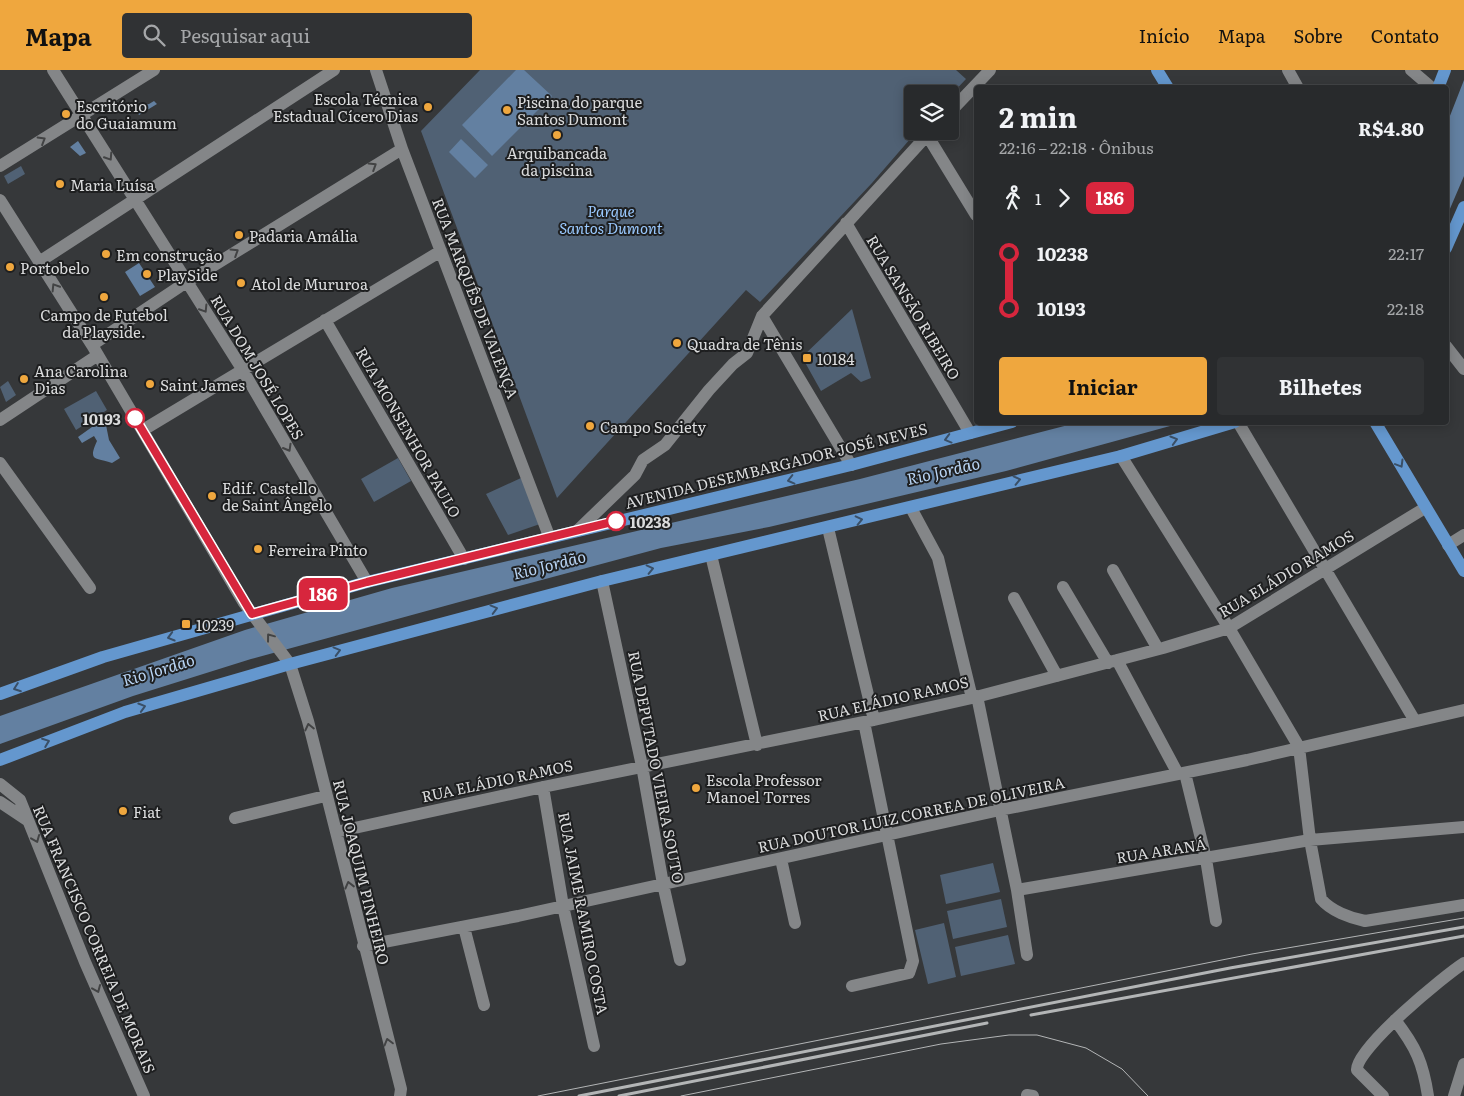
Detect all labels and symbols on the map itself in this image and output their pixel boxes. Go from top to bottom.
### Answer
place label: Escola Técnica Estadual Cícero Dias [273,87,419,127]
place label: Piscina do parque Santos Dumont [517,90,643,130]
place label: Escritório do Guaiamum [76,94,177,134]
marker: Escola Técnica Estadual Cícero Dias [422,101,434,113]
marker: Piscina do parque Santos Dumont [501,104,513,116]
marker: Escritório do Guaiamum [60,108,72,120]
marker: Arquibancada da piscina [551,129,563,141]
one-way arrow [36,137,45,147]
place label: Arquibancada da piscina [507,141,608,181]
one-way arrow [103,151,112,160]
one-way arrow [368,163,377,173]
place label: Maria Luísa [70,173,155,196]
marker: Maria Luísa [54,178,66,190]
street label: RUA MARQUÊS DE VALENÇA [427,194,525,402]
park label: Parque Santos Dumont [559,199,663,239]
place label: Padaria Amália [249,224,359,247]
marker: Padaria Amália [233,229,245,241]
street label: RUA SANSÃO RIBEIRO [862,230,966,384]
place label: Em construção [116,243,222,266]
marker: Em construção [100,248,112,260]
one-way arrow [230,248,239,258]
place label: Portobelo [20,256,90,279]
marker: Portobelo [4,261,16,273]
place label: PlaySide [157,263,218,286]
marker: PlaySide [141,268,153,280]
place label: Atol de Mururoa [251,272,369,295]
marker: Atol de Mururoa [235,277,247,289]
one-way arrow [52,283,61,293]
street label: RUA DOM JOSÉ LOPES [206,290,310,444]
marker: Campo de Futebol da Playside. [98,291,110,303]
place label: Campo de Futebol da Playside. [40,303,168,343]
one-way arrow [198,304,208,313]
place label: Quadra de Tênis [687,332,803,355]
marker: Quadra de Tênis [671,337,683,349]
street label: RUA MONSENHOR PAULO [351,342,467,522]
place label: 10184 [817,347,854,370]
marker: 10184 [801,352,813,364]
place label: Ana Carolina Dias [34,359,128,399]
marker: Ana Carolina Dias [18,373,30,385]
place label: Saint James [160,373,245,396]
marker: Saint James [144,378,156,390]
place label: 10193 [82,407,121,430]
marker: 10193 [125,408,145,428]
place label: Campo Society [600,415,707,438]
street label: AVENIDA DESEMBARGADOR JOSÉ NEVES [622,416,930,514]
marker: Campo Society [584,420,596,432]
one-way arrow [944,433,953,444]
one-way arrow [1170,436,1178,446]
one-way arrow [282,443,292,452]
water label: Rio Jordão [904,450,982,490]
one-way arrow [1393,459,1403,468]
one-way arrow [786,474,795,485]
one-way arrow [1012,475,1021,486]
place label: Edif. Castello de Saint Ângelo [222,476,332,516]
marker: Edif. Castello de Saint Ângelo [206,490,218,502]
place label: 10238 [630,510,671,533]
marker: 10238 [606,511,626,531]
one-way arrow [855,515,864,526]
street label: RUA ELÁDIO RAMOS [1214,523,1358,623]
place label: Ferreira Pinto [268,538,368,561]
marker: Ferreira Pinto [252,543,264,555]
water label: Rio Jordão [510,543,588,585]
one-way arrow [645,564,654,575]
line badge: 186 [294,578,352,610]
one-way arrow [489,605,498,615]
place label: 10239 [196,613,234,636]
marker: 10239 [180,618,192,630]
one-way arrow [168,632,176,642]
one-way arrow [267,633,276,643]
one-way arrow [332,646,341,657]
water label: Rio Jordão [119,647,197,691]
street label: RUA DEPUTADO VIEIRA SOUTO [623,649,691,885]
street label: RUA ELÁDIO RAMOS [815,669,971,727]
one-way arrow [13,682,22,692]
one-way arrow [138,703,146,713]
one-way arrow [304,722,315,731]
one-way arrow [41,738,49,748]
street label: RUA ELÁDIO RAMOS [419,753,575,807]
place label: Escola Professor Manoel Torres [706,768,822,808]
street label: RUA DOUTOR LUIZ CORREA DE OLIVEIRA [755,770,1067,858]
street label: RUA JOAQUIM PINHEIRO [328,777,396,967]
marker: Escola Professor Manoel Torres [690,782,702,794]
place label: Fiat [133,800,161,823]
street label: RUA FRANCISCO CORREIA DE MORAIS [28,801,162,1077]
marker: Fiat [117,805,129,817]
street label: RUA JAIME RAMIRO COSTA [553,810,615,1016]
street label: RUA ARANÁ [1114,832,1208,868]
one-way arrow [29,834,40,843]
one-way arrow [344,880,355,889]
one-way arrow [90,984,101,993]
one-way arrow [384,1039,394,1047]

